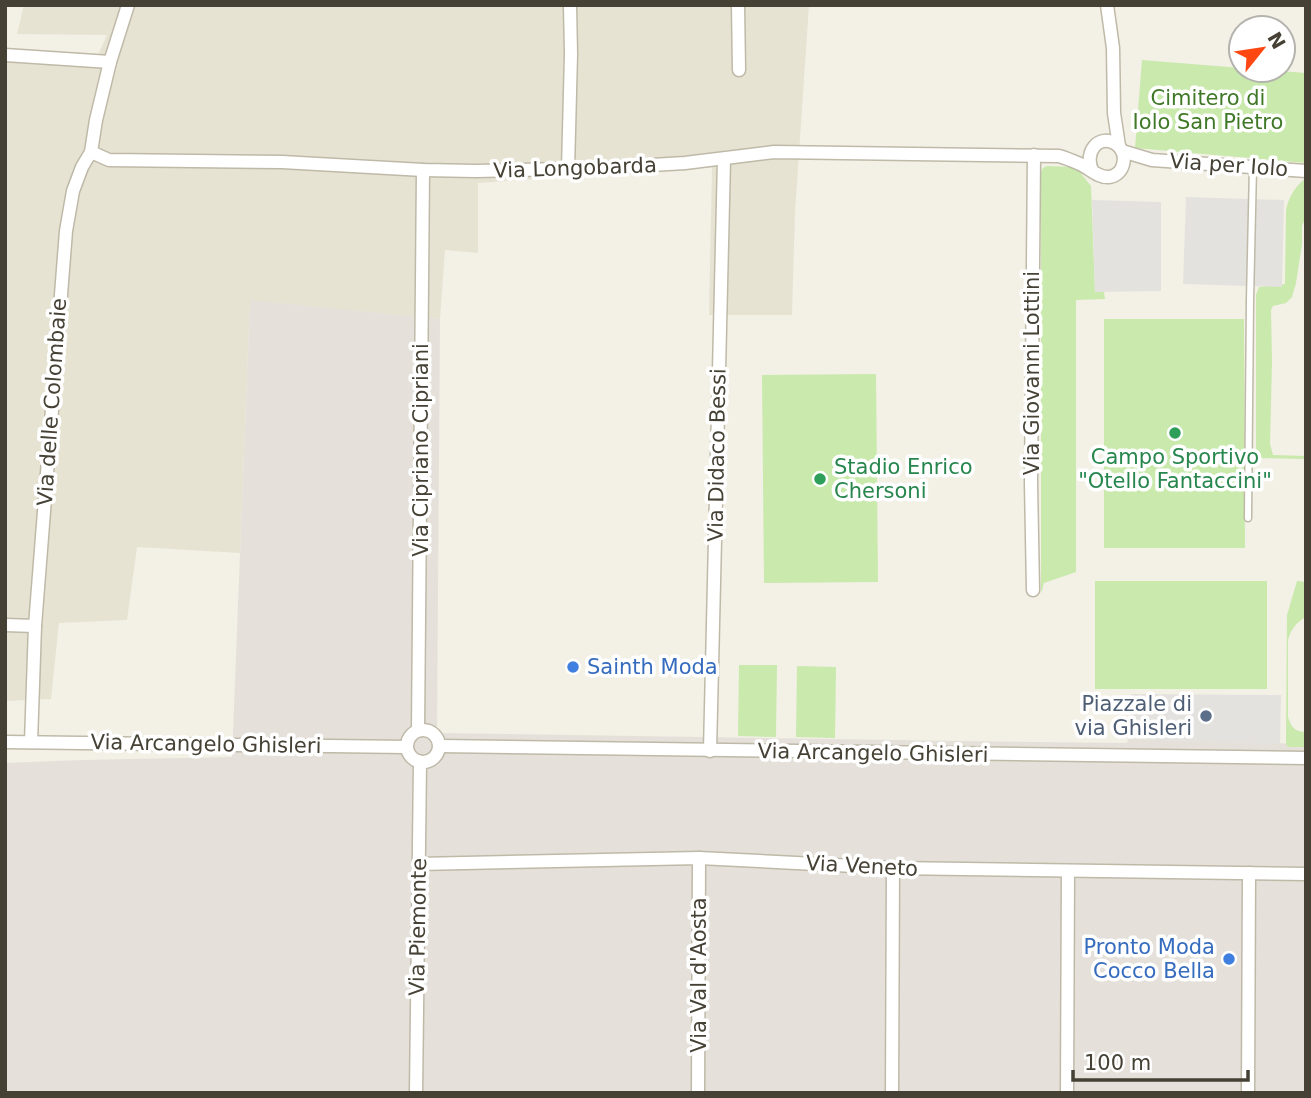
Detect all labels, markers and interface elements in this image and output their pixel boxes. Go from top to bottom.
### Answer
north arrow [1227,14,1297,84]
text: N [1263,28,1290,53]
park label: Cimitero di Iolo San Pietro [1133,86,1283,134]
street label: Via per Iolo [1169,149,1289,181]
street label: Via Longobarda [493,153,657,183]
street label: Via Giovanni Lottini [1020,271,1044,475]
street label: Via delle Colombaie [33,297,71,507]
street label: Via Cipriano Cipriani [409,343,433,557]
street label: Via Didaco Bessi [703,368,731,542]
marker: Campo Sportivo "Otello Fantaccini" [1167,425,1183,441]
place label: Campo Sportivo "Otello Fantaccini" [1078,445,1272,493]
place label: Stadio Enrico Chersoni [834,455,973,503]
marker: Stadio Enrico Chersoni [812,471,828,487]
place label: Sainth Moda [587,655,718,679]
marker: Sainth Moda [565,659,581,675]
place label: Piazzale di via Ghisleri [1075,692,1192,740]
marker: Piazzale di via Ghisleri [1198,708,1214,724]
street label: Via Arcangelo Ghisleri [90,730,322,758]
street label: Via Arcangelo Ghisleri [757,739,989,767]
street label: Via Veneto [805,851,919,881]
street label: Via Piemonte [405,858,431,996]
street label: Via Val d'Aosta [687,897,711,1053]
place label: Pronto Moda Cocco Bella [1083,935,1215,983]
marker: Pronto Moda Cocco Bella [1221,951,1237,967]
scale bar [1073,1038,1248,1082]
text: 100 m [1084,1051,1151,1075]

